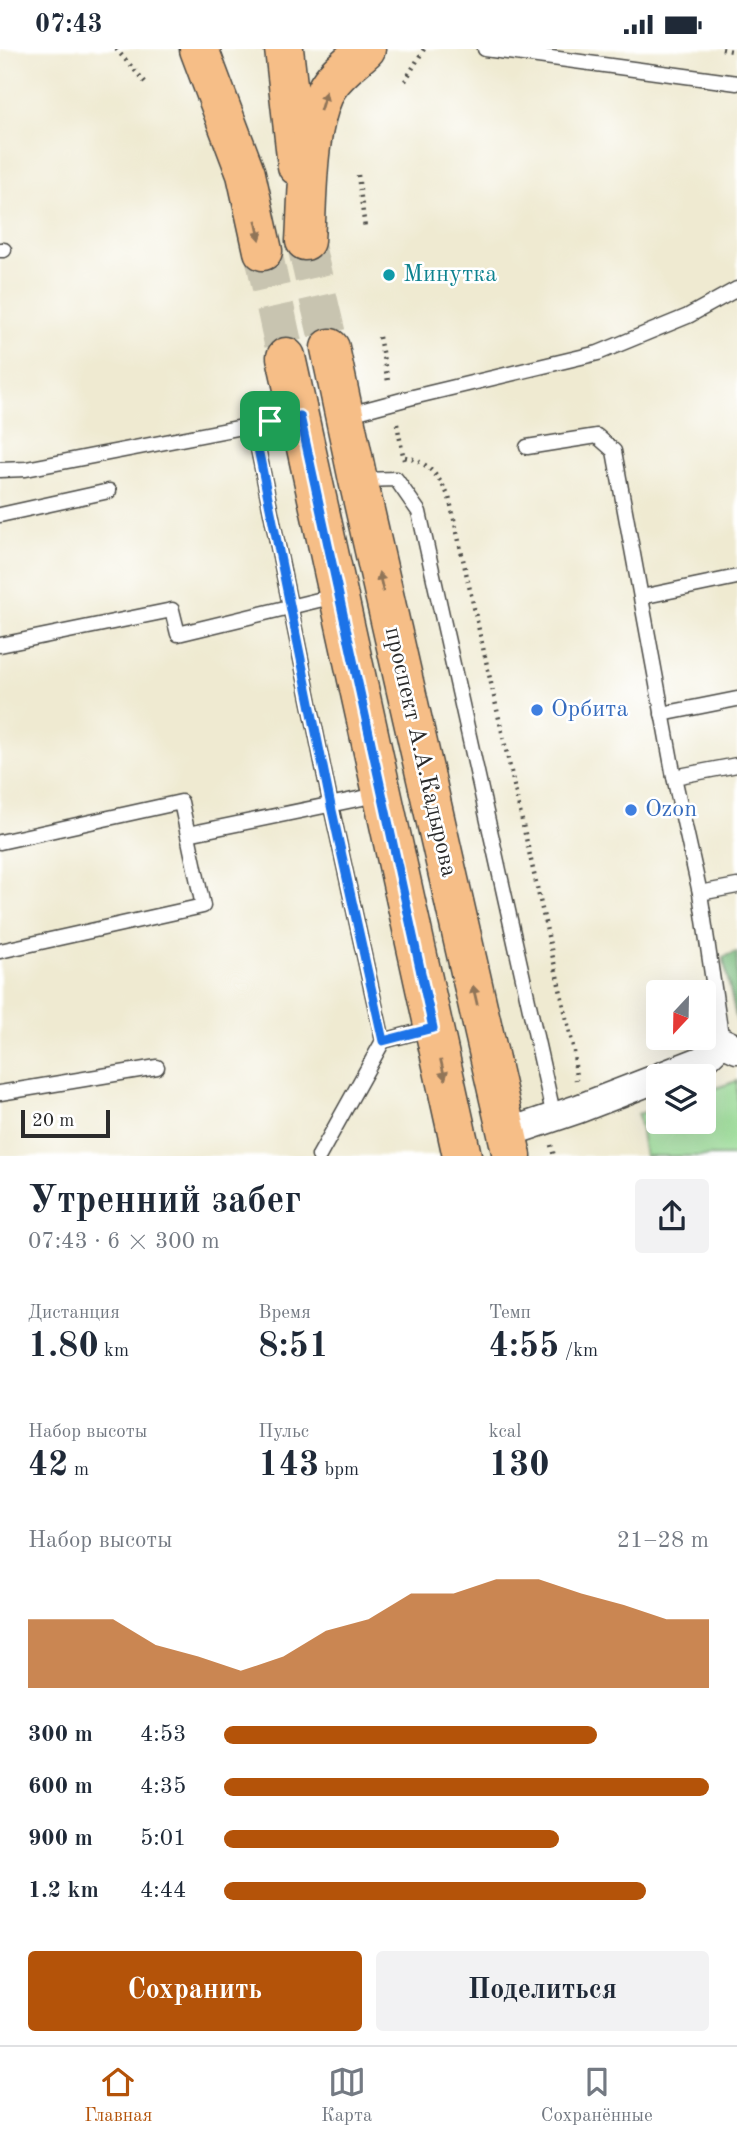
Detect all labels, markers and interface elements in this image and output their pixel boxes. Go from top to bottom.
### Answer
text: 07:43 [35,12,103,38]
one-way arrow [318,91,329,112]
one-way arrow [253,219,264,241]
place label: Минутка [403,263,497,287]
marker: Минутка [381,267,397,283]
pin [240,391,300,451]
icon: arrive [251,402,289,440]
one-way arrow [375,571,386,593]
street label: проспект А.А.Кадырова [380,625,460,879]
place label: Орбита [551,698,628,722]
marker: Орбита [529,702,545,718]
place label: Ozon [645,798,697,822]
marker: Ozon [623,802,639,818]
north arrow [646,980,716,1050]
map controls [646,980,716,1134]
one-way arrow [469,984,480,1006]
one-way arrow [437,1059,448,1081]
button: layers [646,1064,716,1134]
scale bar [21,1107,110,1139]
text: 20 m [32,1112,74,1131]
button: share [635,1179,709,1253]
text: Утренний забег [28,1183,301,1221]
text: 07:43 · 6 × 300 m [28,1230,220,1253]
text: Дистанция [28,1304,120,1323]
text: Время [258,1304,311,1323]
text: Темп [489,1304,531,1323]
text: 1.80 [28,1329,99,1364]
text: 8:51 [258,1329,329,1364]
text: 4:55 [489,1329,559,1364]
text: km [99,1342,129,1361]
text: /km [559,1342,598,1361]
text: Набор высоты [28,1423,147,1442]
text: Пульс [258,1423,309,1442]
text: kcal [489,1423,521,1442]
text: 42 [28,1448,69,1483]
text: 143 [258,1448,319,1483]
text: 130 [489,1448,550,1483]
text: m [69,1461,89,1480]
text: bpm [319,1461,359,1480]
text: Набор высоты [28,1529,172,1552]
text: 21–28 m [617,1529,709,1552]
text: 300 m [28,1723,93,1746]
text: 4:53 [140,1723,186,1746]
text: 600 m [28,1775,93,1798]
text: 4:35 [140,1775,186,1798]
text: 900 m [28,1827,93,1850]
text: 5:01 [140,1827,186,1850]
text: 1.2 km [28,1879,99,1902]
text: 4:44 [140,1879,186,1902]
button: Сохранить [28,1951,362,2031]
button: Поделиться [376,1951,709,2031]
tab: Главная [84,2063,153,2128]
tab: Карта [321,2063,372,2128]
tab: Сохранённые [541,2063,653,2128]

